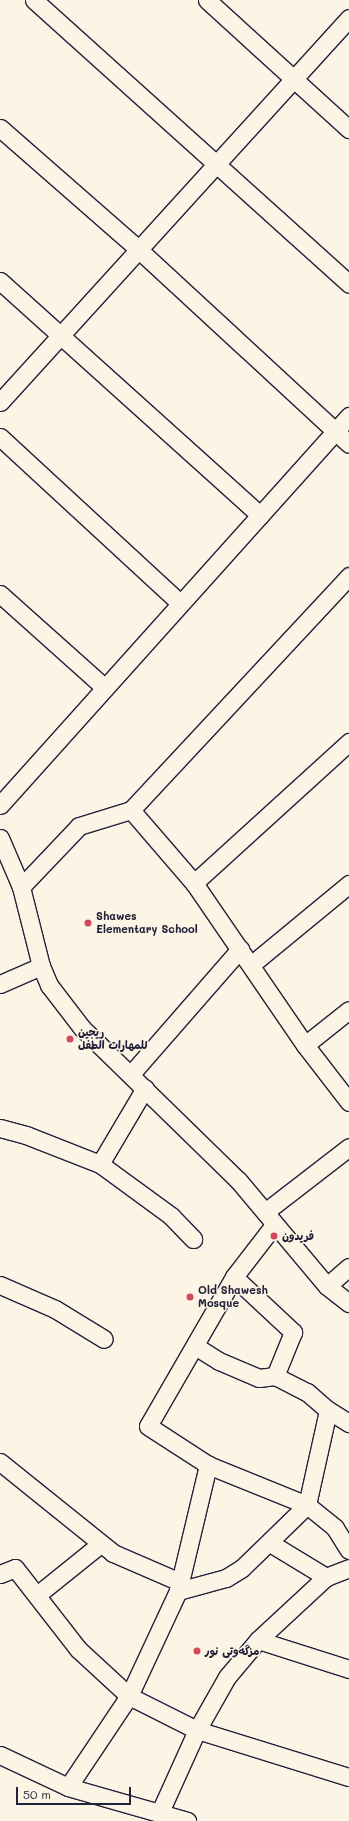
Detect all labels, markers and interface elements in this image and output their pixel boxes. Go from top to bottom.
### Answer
place label: Shawes Elementary School [96,910,198,936]
marker: Shawes Elementary School [83,918,93,928]
place label: ريجين للمهارات الطفل [78,1026,147,1052]
marker: ريجين للمهارات الطفل [65,1034,75,1044]
place label: فريدون [282,1229,314,1243]
marker: فريدون [269,1231,279,1241]
place label: Old Shawesh Mosque [198,1284,268,1310]
marker: Old Shawesh Mosque [185,1292,195,1302]
place label: مزگەوتی نور [205,1644,259,1658]
marker: مزگەوتی نور [192,1646,202,1656]
scale bar [18,1779,133,1805]
text: 50 m [23,1786,51,1802]

